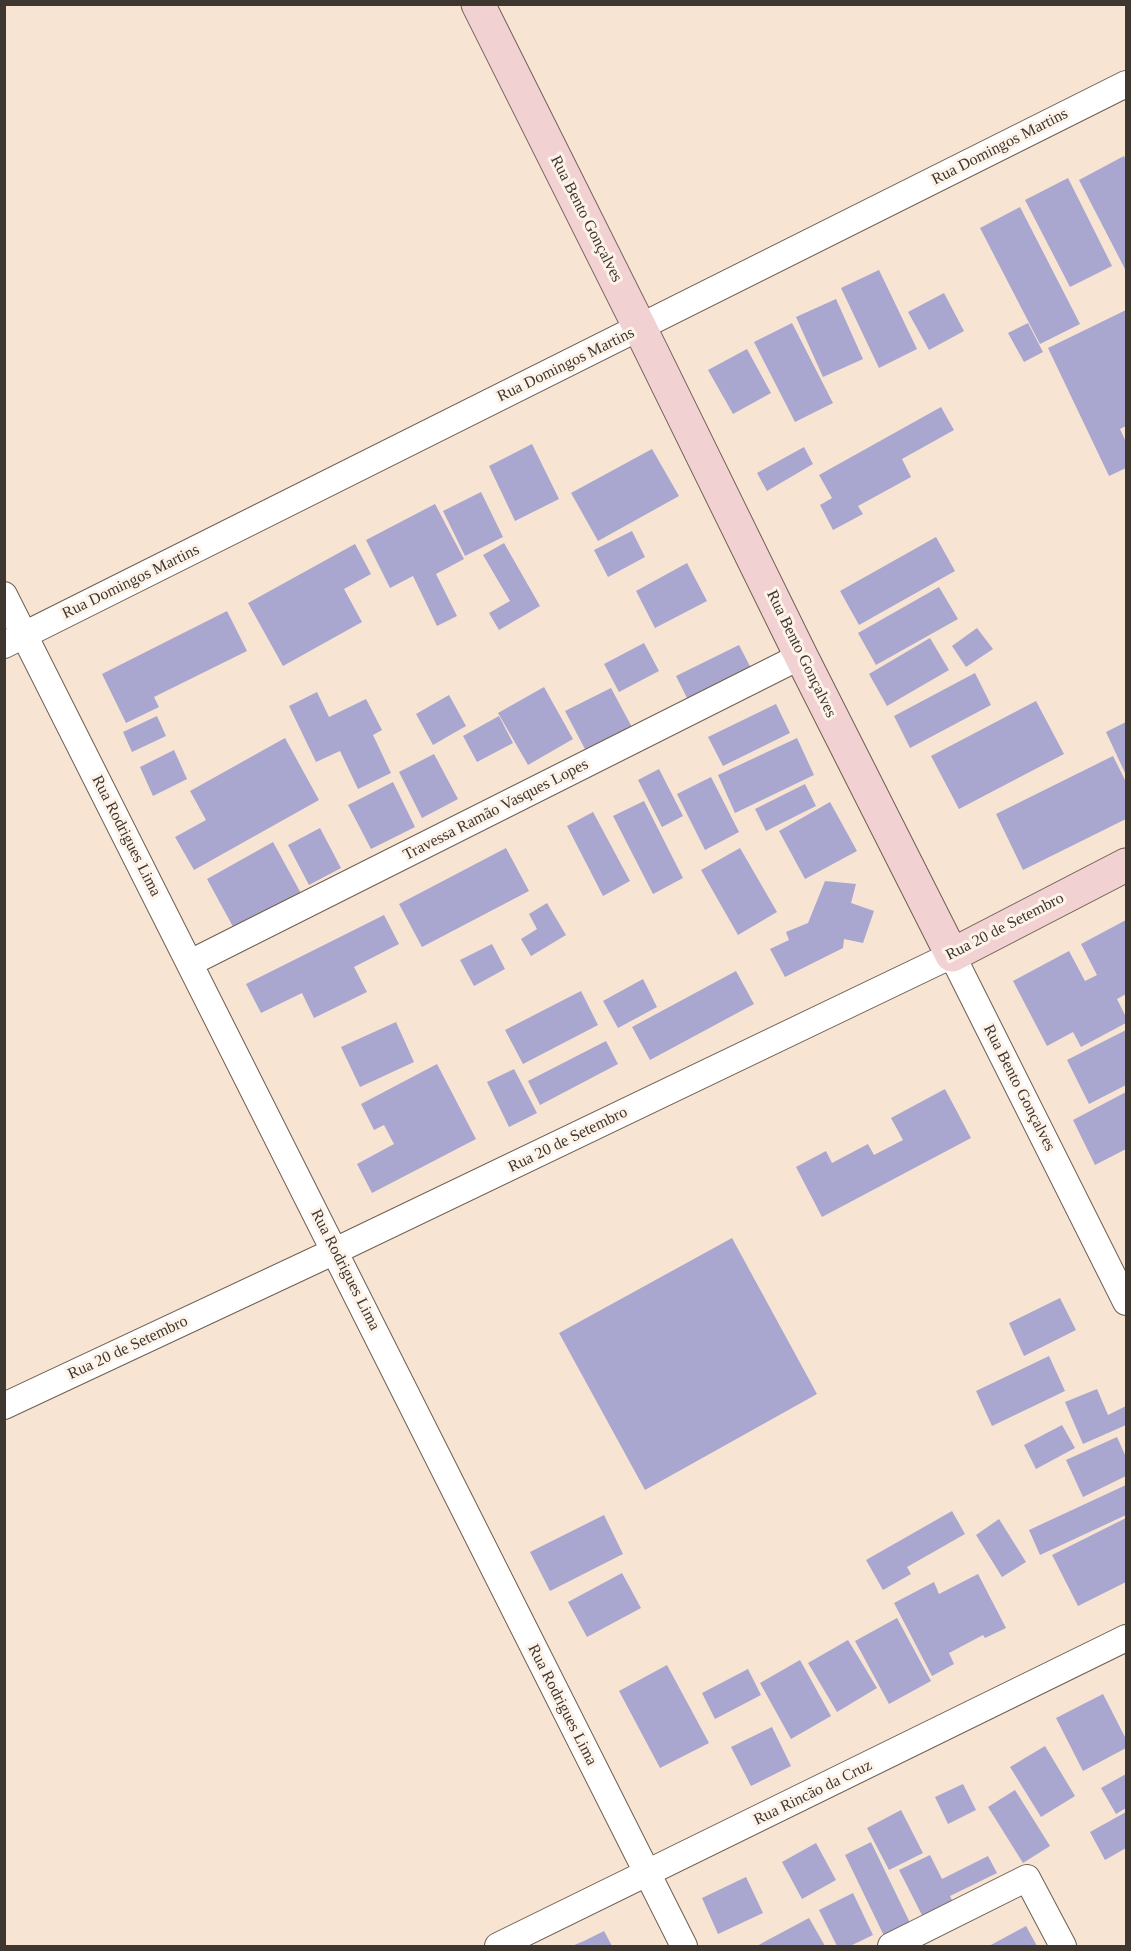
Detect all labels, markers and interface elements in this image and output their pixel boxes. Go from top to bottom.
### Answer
street label: Rua Domingos Martins [929,104,1071,190]
street label: Rua Bento Gonçalves [546,152,626,286]
street label: Rua Domingos Martins [494,323,638,407]
street label: Rua Domingos Martins [59,540,203,624]
street label: Rua Bento Gonçalves [762,587,840,721]
street label: Travessa Ramão Vasques Lopes [400,755,592,865]
street label: Rua Rodrigues Lima [87,772,165,900]
street label: Rua 20 de Setembro [943,889,1067,965]
street label: Rua Bento Gonçalves [979,1021,1059,1155]
street label: Rua 20 de Setembro [505,1103,631,1177]
street label: Rua Rodrigues Lima [306,1206,384,1334]
street label: Rua 20 de Setembro [65,1312,191,1384]
street label: Rua Rodrigues Lima [523,1641,601,1769]
street label: Rua Rincão da Cruz [751,1756,875,1830]

